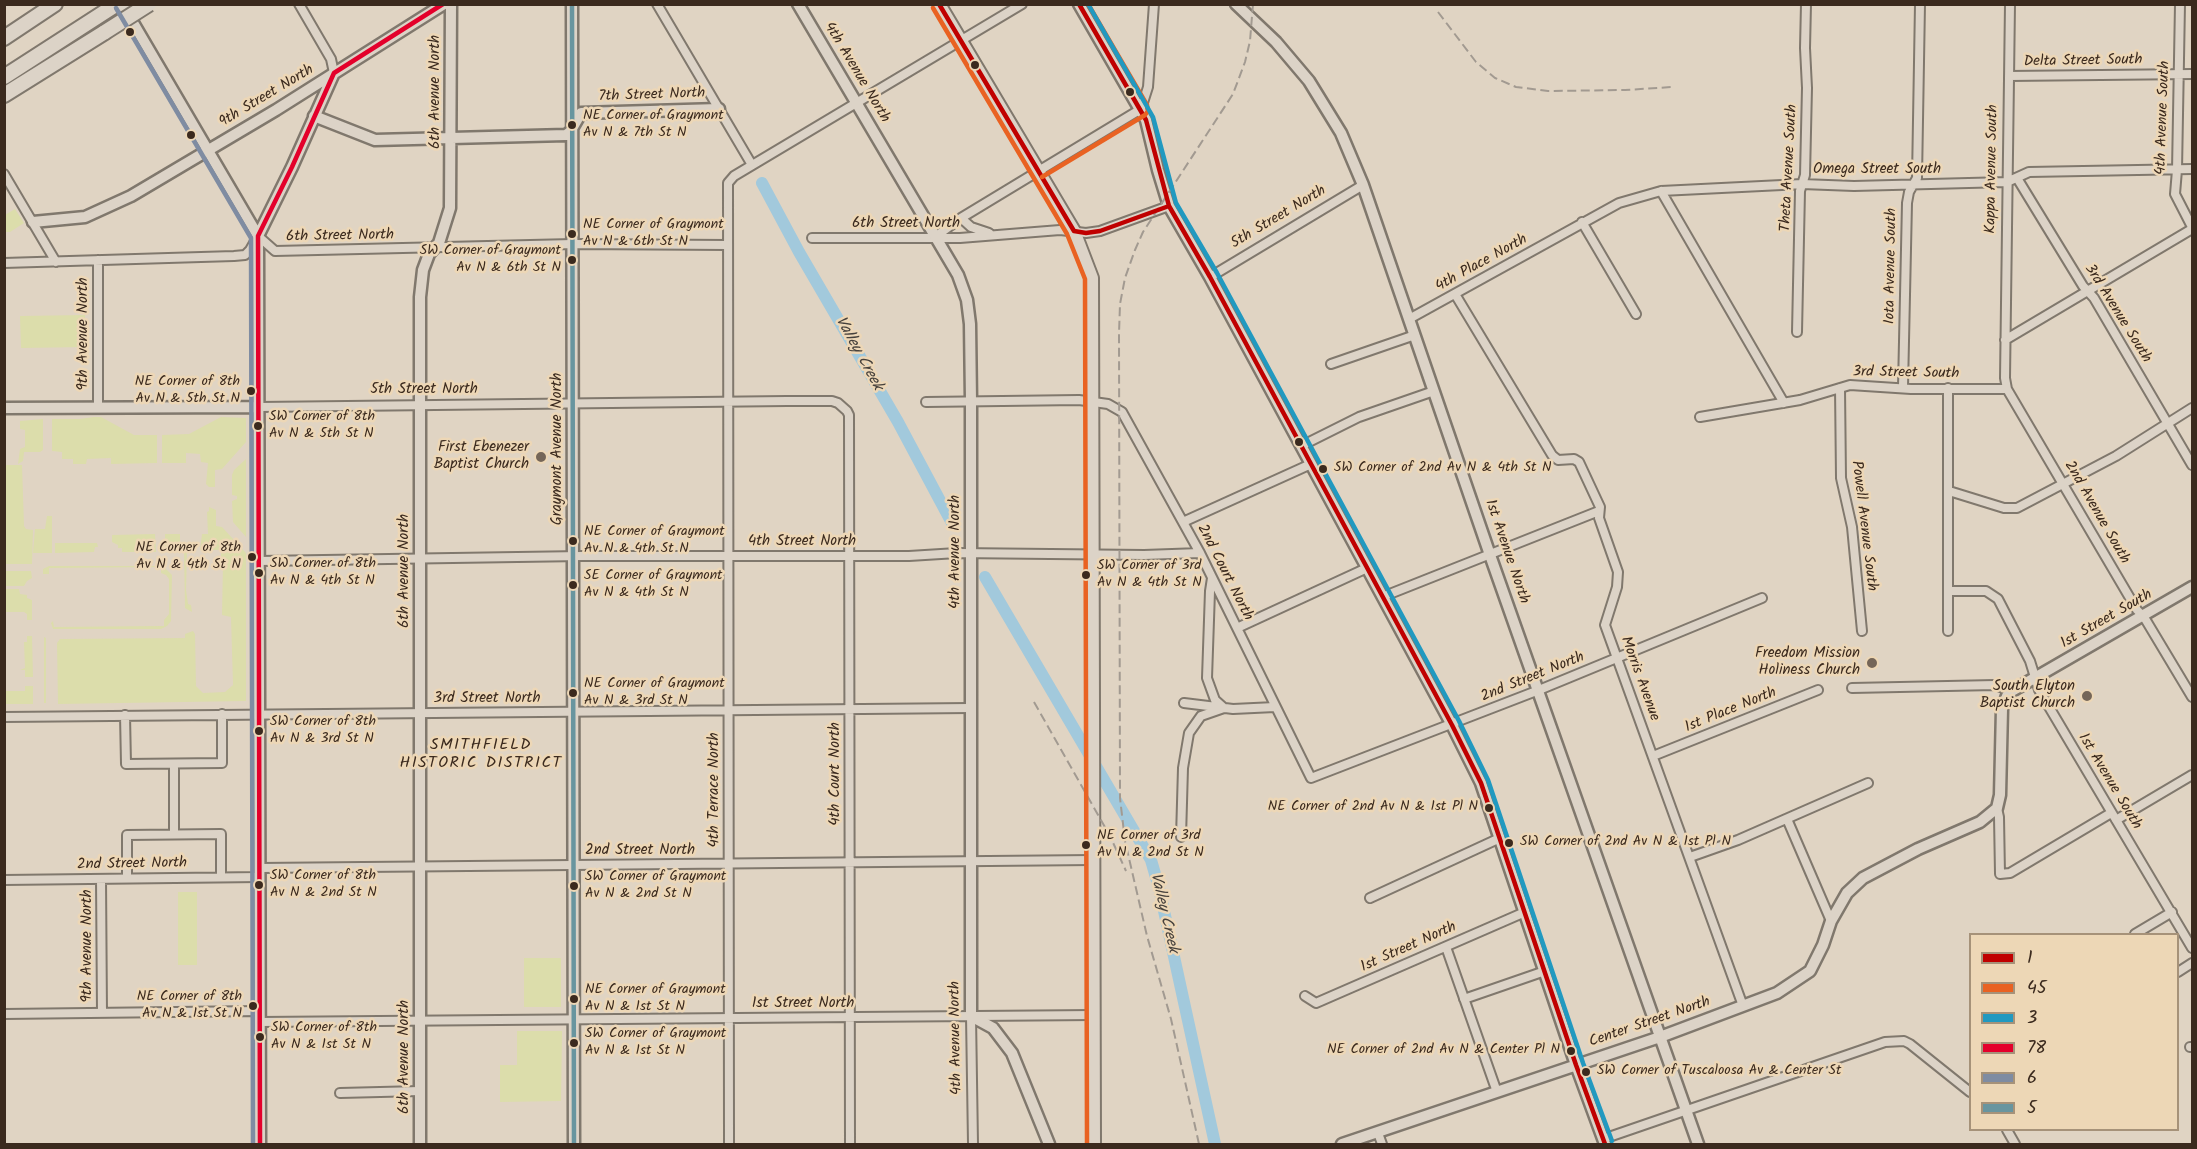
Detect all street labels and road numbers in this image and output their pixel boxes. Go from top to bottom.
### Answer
street label: 4th Avenue North [819,19,893,127]
street label: 6th Avenue North [427,35,445,149]
street label: Delta Street South [2023,52,2143,72]
street label: 4th Avenue South [2153,61,2175,175]
street label: 9th Street North [217,62,317,132]
street label: 7th Street North [598,85,706,107]
street label: Theta Avenue South [1778,104,1802,232]
street label: Kappa Avenue South [1983,104,2003,234]
street label: Omega Street South [1813,161,1941,179]
street label: 5th Street North [1228,183,1330,253]
street label: Iota Avenue South [1882,208,1902,324]
street label: 6th Street North [852,215,960,233]
street label: 6th Street North [286,227,394,247]
street label: 4th Place North [1433,231,1531,297]
street label: 3rd Avenue South [2079,261,2155,367]
street label: 9th Avenue North [75,277,93,391]
street label: 3rd Street South [1852,364,1960,384]
street label: Graymont Avenue North [549,373,567,525]
street label: 5th Street North [370,381,478,399]
street label: 2nd Avenue South [2059,458,2133,568]
street label: Powell Avenue South [1846,460,1880,592]
street label: 4th Avenue North [947,495,965,609]
street label: 1st Avenue North [1480,498,1532,606]
street label: 6th Avenue North [396,514,414,628]
street label: 2nd Court North [1192,522,1256,624]
street label: 4th Street North [748,533,856,551]
street label: 1st Street South [2058,587,2156,653]
street label: Morris Avenue [1615,634,1663,724]
street label: 2nd Street North [1479,649,1587,707]
street label: 1st Place North [1683,684,1779,738]
street label: 3rd Street North [434,690,540,708]
street label: 4th Court North [827,722,845,826]
street label: 1st Avenue South [2073,731,2145,833]
street label: 4th Terrace North [706,732,724,848]
street label: 2nd Street North [585,842,695,860]
street label: 2nd Street North [77,855,187,875]
street label: 9th Avenue North [79,889,97,1003]
street label: 1st Street North [1358,919,1460,977]
street label: 4th Avenue North [947,981,967,1095]
street label: Center Street North [1587,994,1713,1052]
street label: 1st Street North [752,995,854,1013]
street label: 6th Avenue North [396,1000,414,1114]

